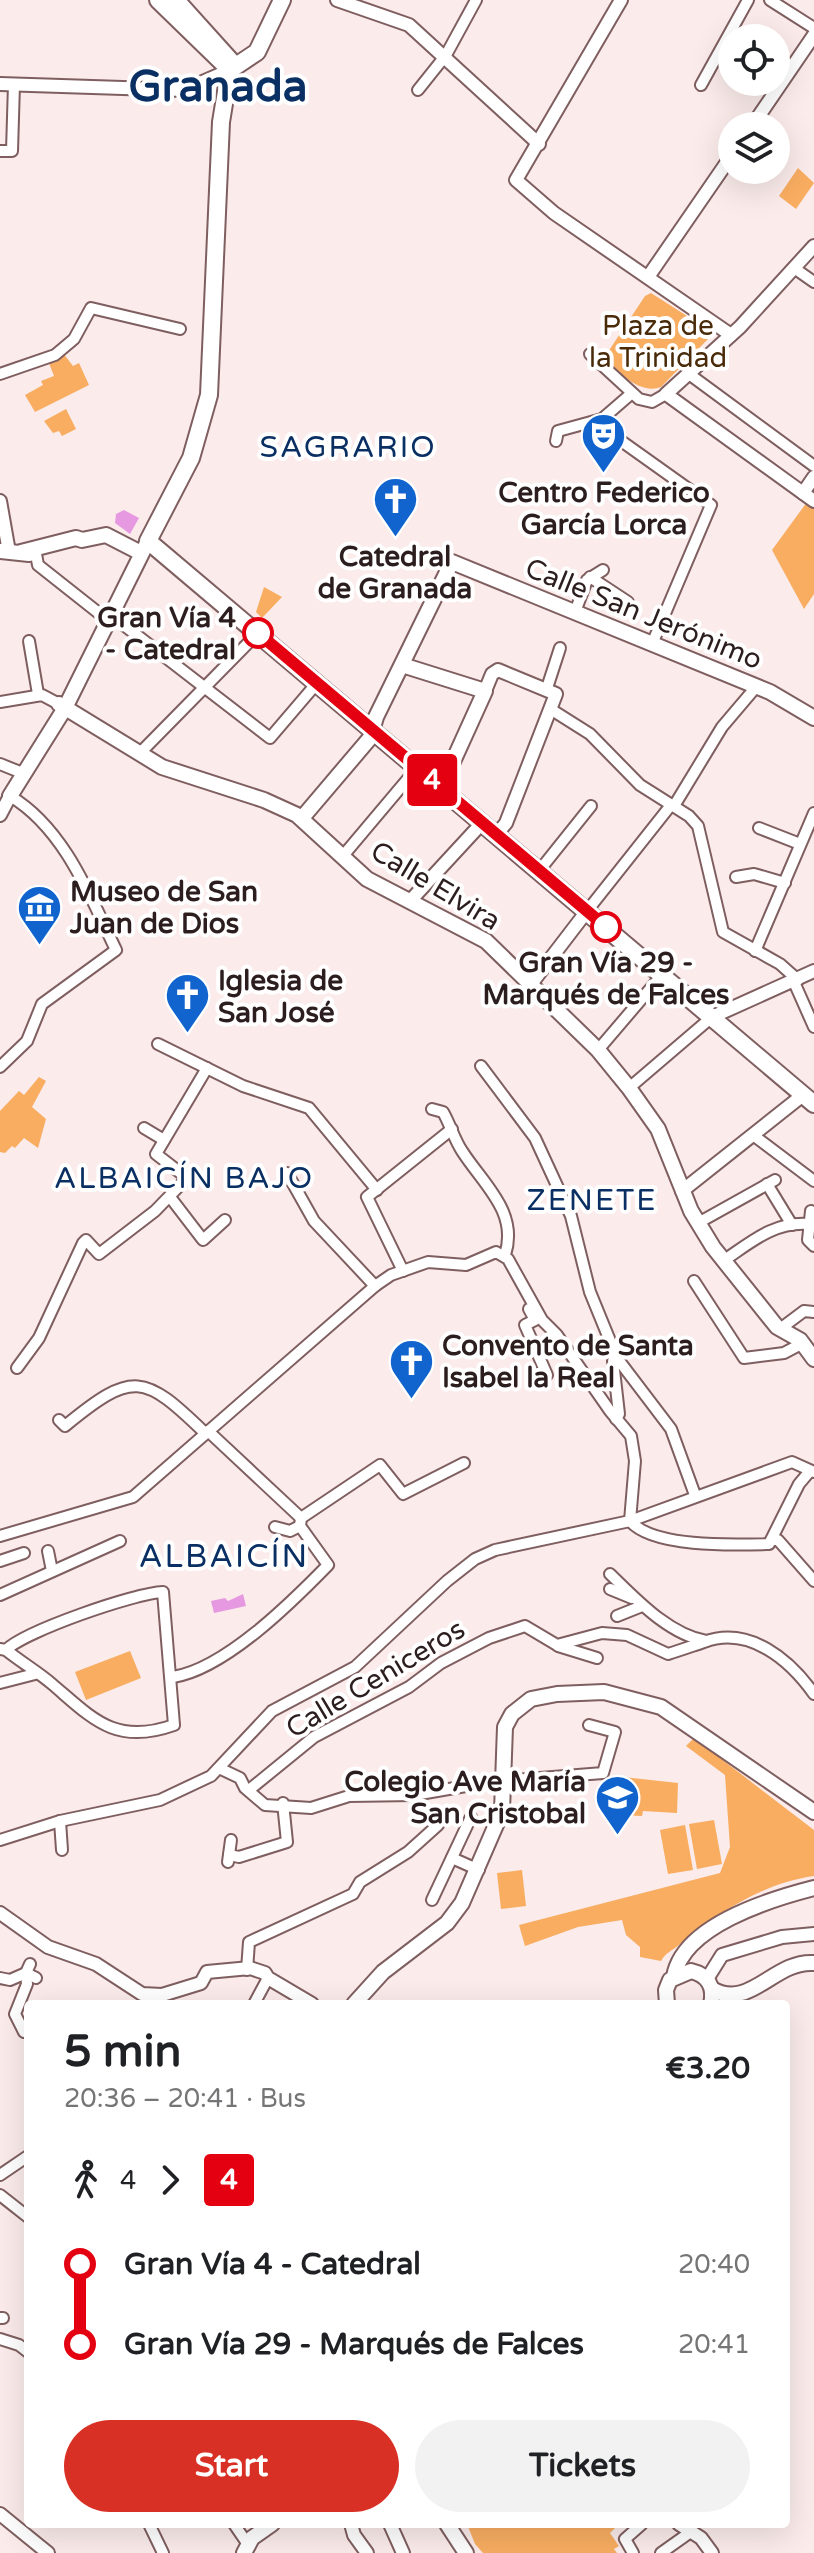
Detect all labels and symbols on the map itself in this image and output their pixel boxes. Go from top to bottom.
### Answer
district label: Granada [129,61,307,114]
park label: Plaza de la Trinidad [589,309,727,375]
theatre icon: Centro Federico García Lorca [580,411,628,474]
district label: SAGRARIO [259,429,437,466]
church icon: Catedral de Granada [371,475,419,538]
place label: Centro Federico García Lorca [498,476,710,542]
place label: Catedral de Granada [318,540,472,606]
street label: Calle San Jerónimo [520,551,767,677]
place label: Gran Vía 4 - Catedral [97,601,236,667]
marker: Gran Vía 4 - Catedral [243,618,273,648]
line badge: 4 [406,754,458,806]
street label: Calle Elvira [364,834,507,938]
place label: Museo de San Juan de Dios [69,875,258,941]
museum icon: Museo de San Juan de Dios [15,883,63,946]
marker: Gran Vía 29 - Marqués de Falces [591,912,621,942]
place label: Gran Vía 29 - Marqués de Falces [483,946,729,1012]
place label: Iglesia de San José [218,964,343,1030]
church icon: Iglesia de San José [163,972,211,1035]
district label: ALBAICÍN BAJO [54,1160,314,1197]
district label: ZENETE [527,1182,657,1219]
place label: Convento de Santa Isabel la Real [442,1329,694,1395]
church icon: Convento de Santa Isabel la Real [387,1337,435,1400]
district label: ALBAICÍN [139,1537,309,1576]
street label: Calle Ceniceros [280,1612,471,1746]
place label: Colegio Ave María San Cristobal [344,1765,586,1831]
school or university icon: Colegio Ave María San Cristobal [593,1773,641,1836]

